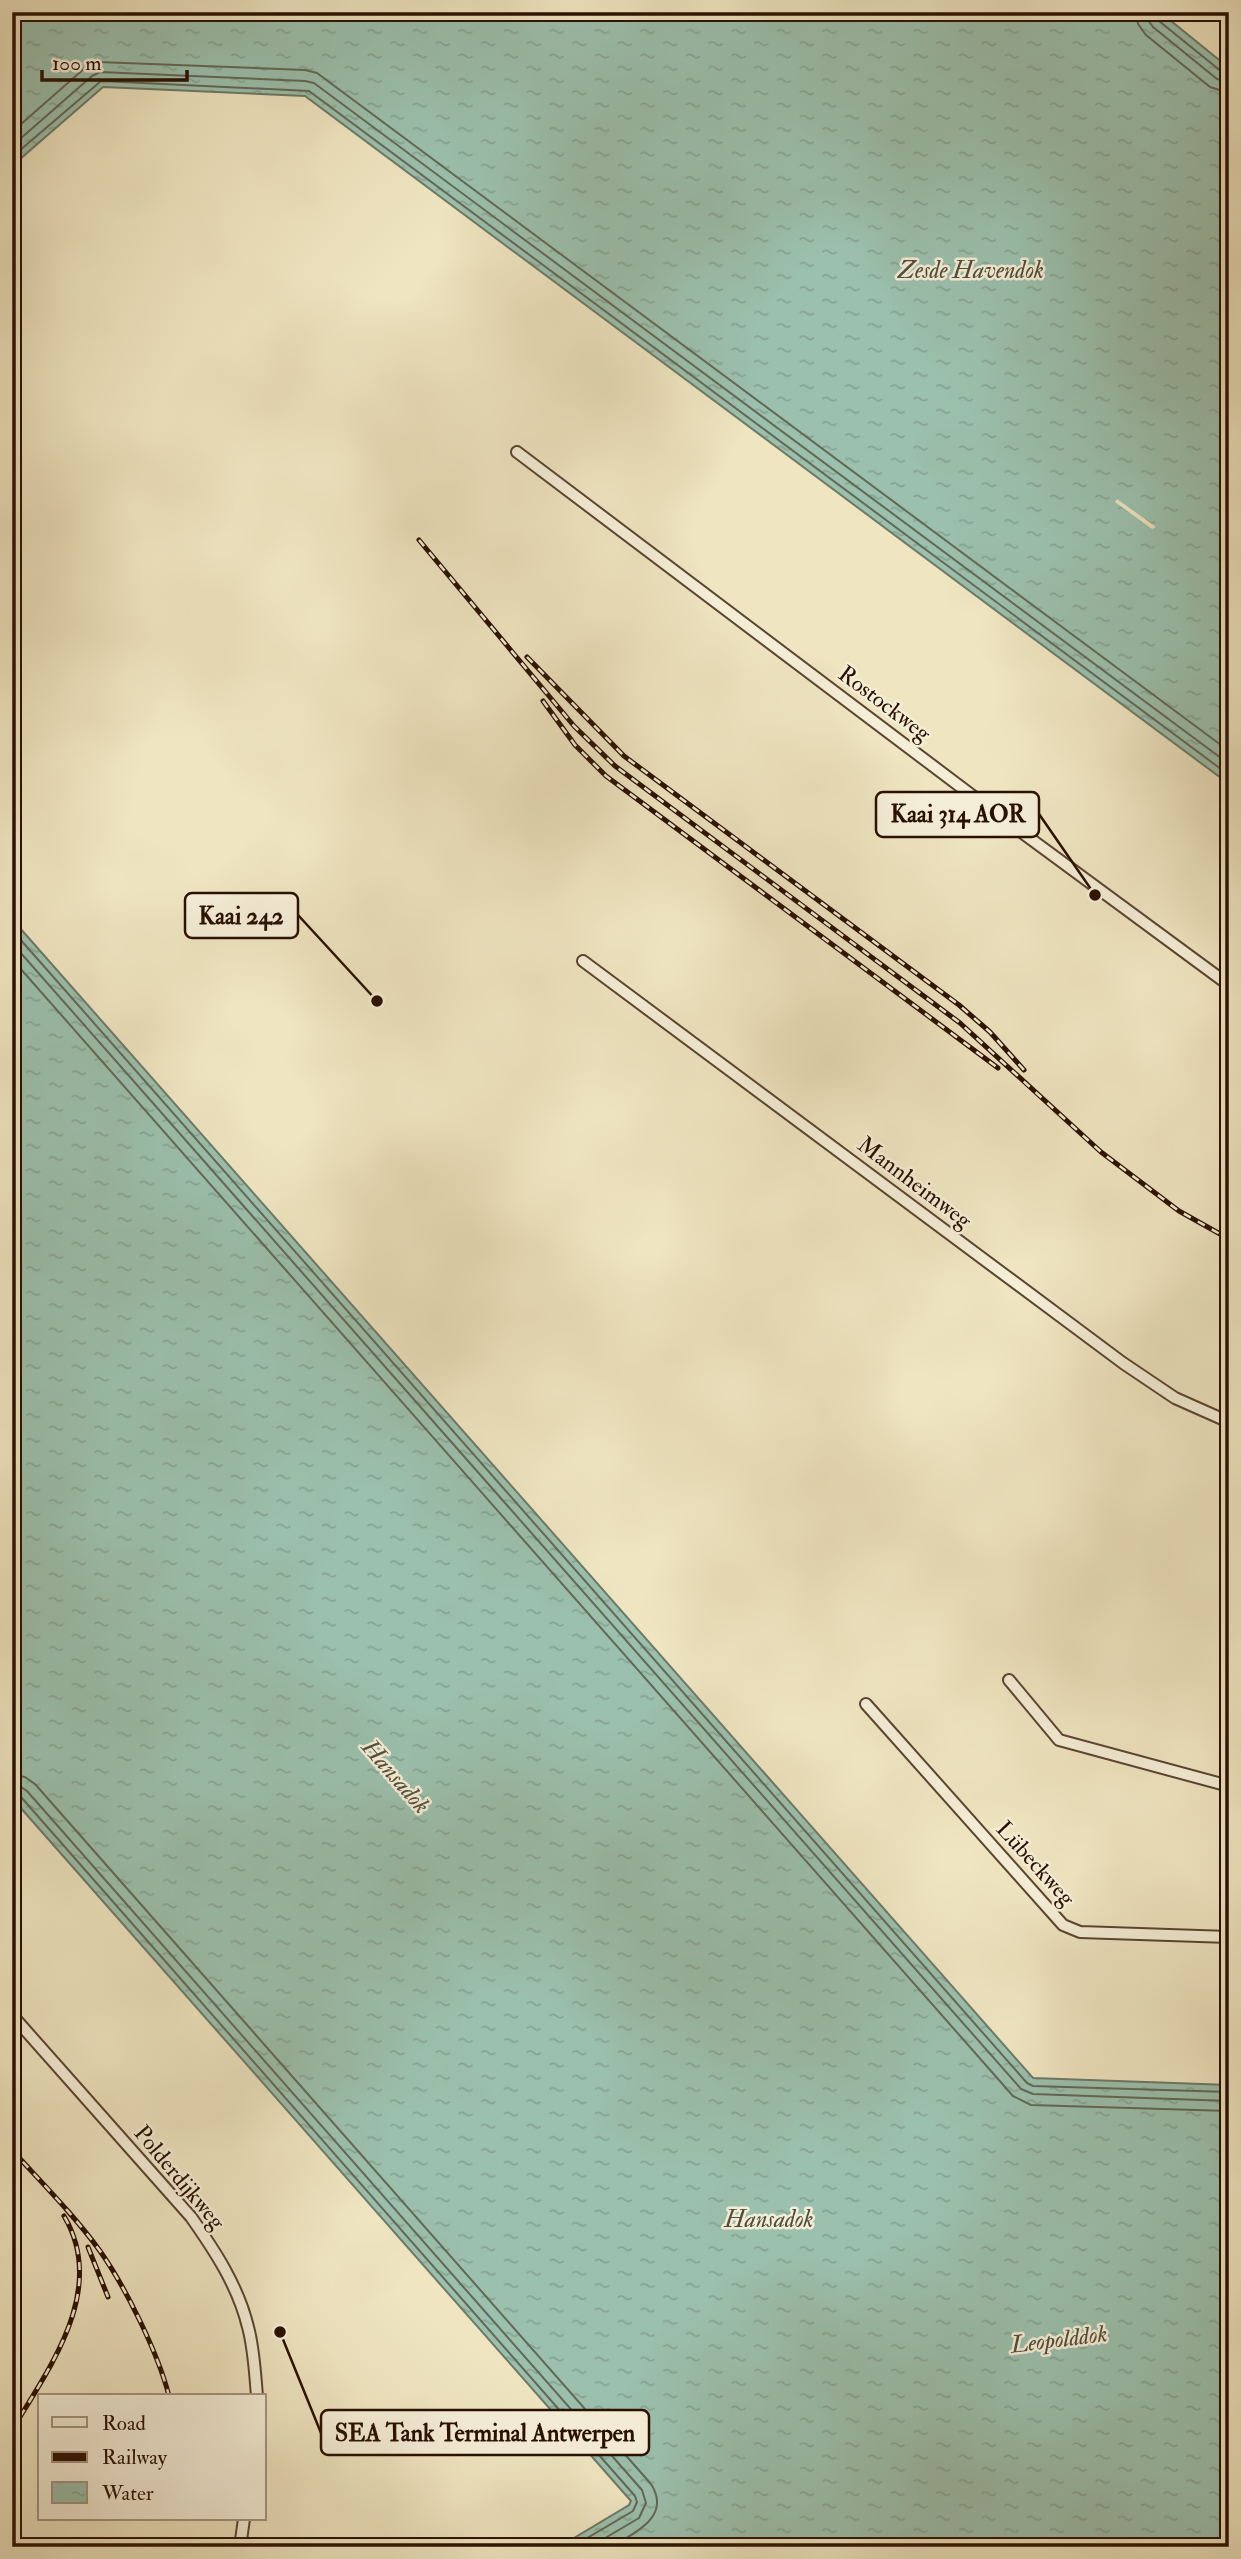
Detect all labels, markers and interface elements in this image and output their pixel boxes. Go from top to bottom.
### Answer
scale bar [42,38,187,82]
text: 100 m [52,50,102,77]
water label: Zesde Havendok [897,255,1044,286]
street label: Rostockweg [833,659,937,748]
callout: Kaai 314 AOR [876,792,1039,837]
text: Kaai 314 AOR [890,799,1027,830]
callout: Kaai 242 [185,893,298,938]
text: Kaai 242 [198,901,284,932]
street label: Mannheimweg [852,1130,978,1235]
water label: Hansadok [354,1732,437,1820]
street label: Lübeckweg [990,1815,1082,1912]
street label: Polderdijkweg [128,2119,232,2236]
water label: Hansadok [723,2204,814,2235]
water label: Leopolddok [1008,2318,1109,2361]
legend [38,2394,266,2520]
text: Road [102,2410,147,2437]
callout: SEA Tank Terminal Antwerpen [321,2410,649,2455]
text: SEA Tank Terminal Antwerpen [335,2418,636,2449]
text: Railway [102,2444,168,2471]
text: Water [101,2480,154,2507]

